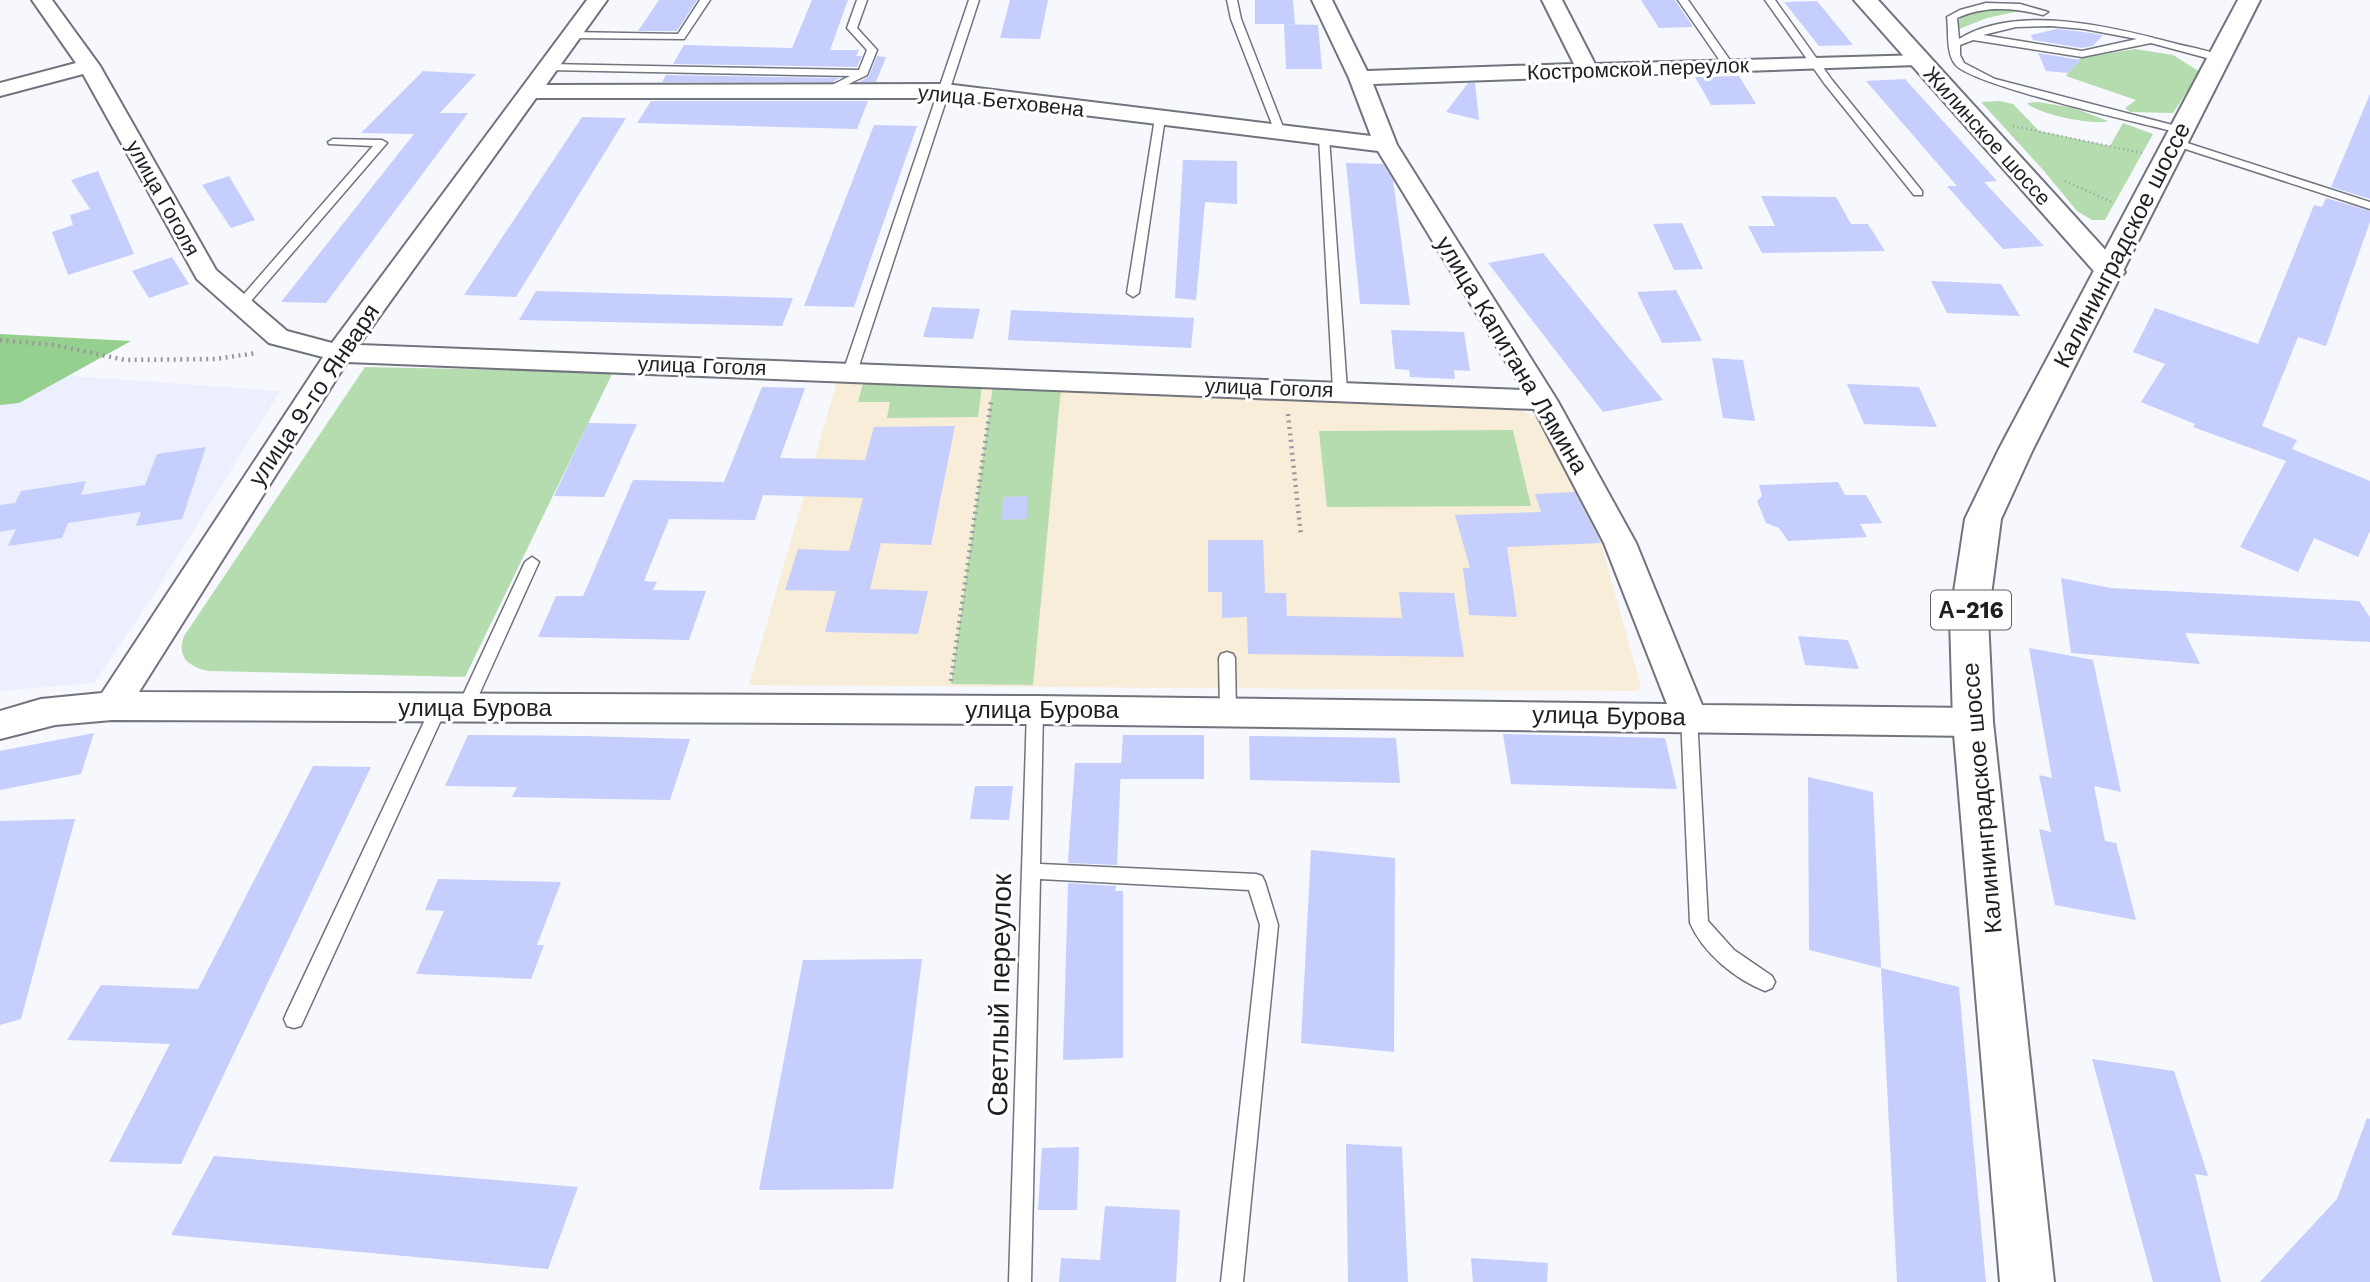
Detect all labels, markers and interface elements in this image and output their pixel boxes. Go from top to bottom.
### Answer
street label: Костромской переулок [1527,52,1750,85]
street label: Жилинское шоссе [1918,61,2056,210]
street label: улица Бетховена [917,79,1086,122]
street label: Калининградское шоссе [2048,118,2196,372]
street label: улица Гоголя [121,135,206,260]
street label: улица Капитана Лямина [1430,231,1594,479]
street label: улица 9-го Января [243,299,385,491]
street label: улица Гоголя [637,351,767,380]
street label: улица Гоголя [1204,373,1334,402]
road number: А-216 [1931,590,2011,630]
street label: Калининградское шоссе [1956,661,2008,935]
street label: улица Бурова [398,694,552,722]
street label: улица Бурова [965,696,1119,724]
street label: улица Бурова [1532,701,1687,731]
street label: Светлый переулок [981,873,1018,1117]

